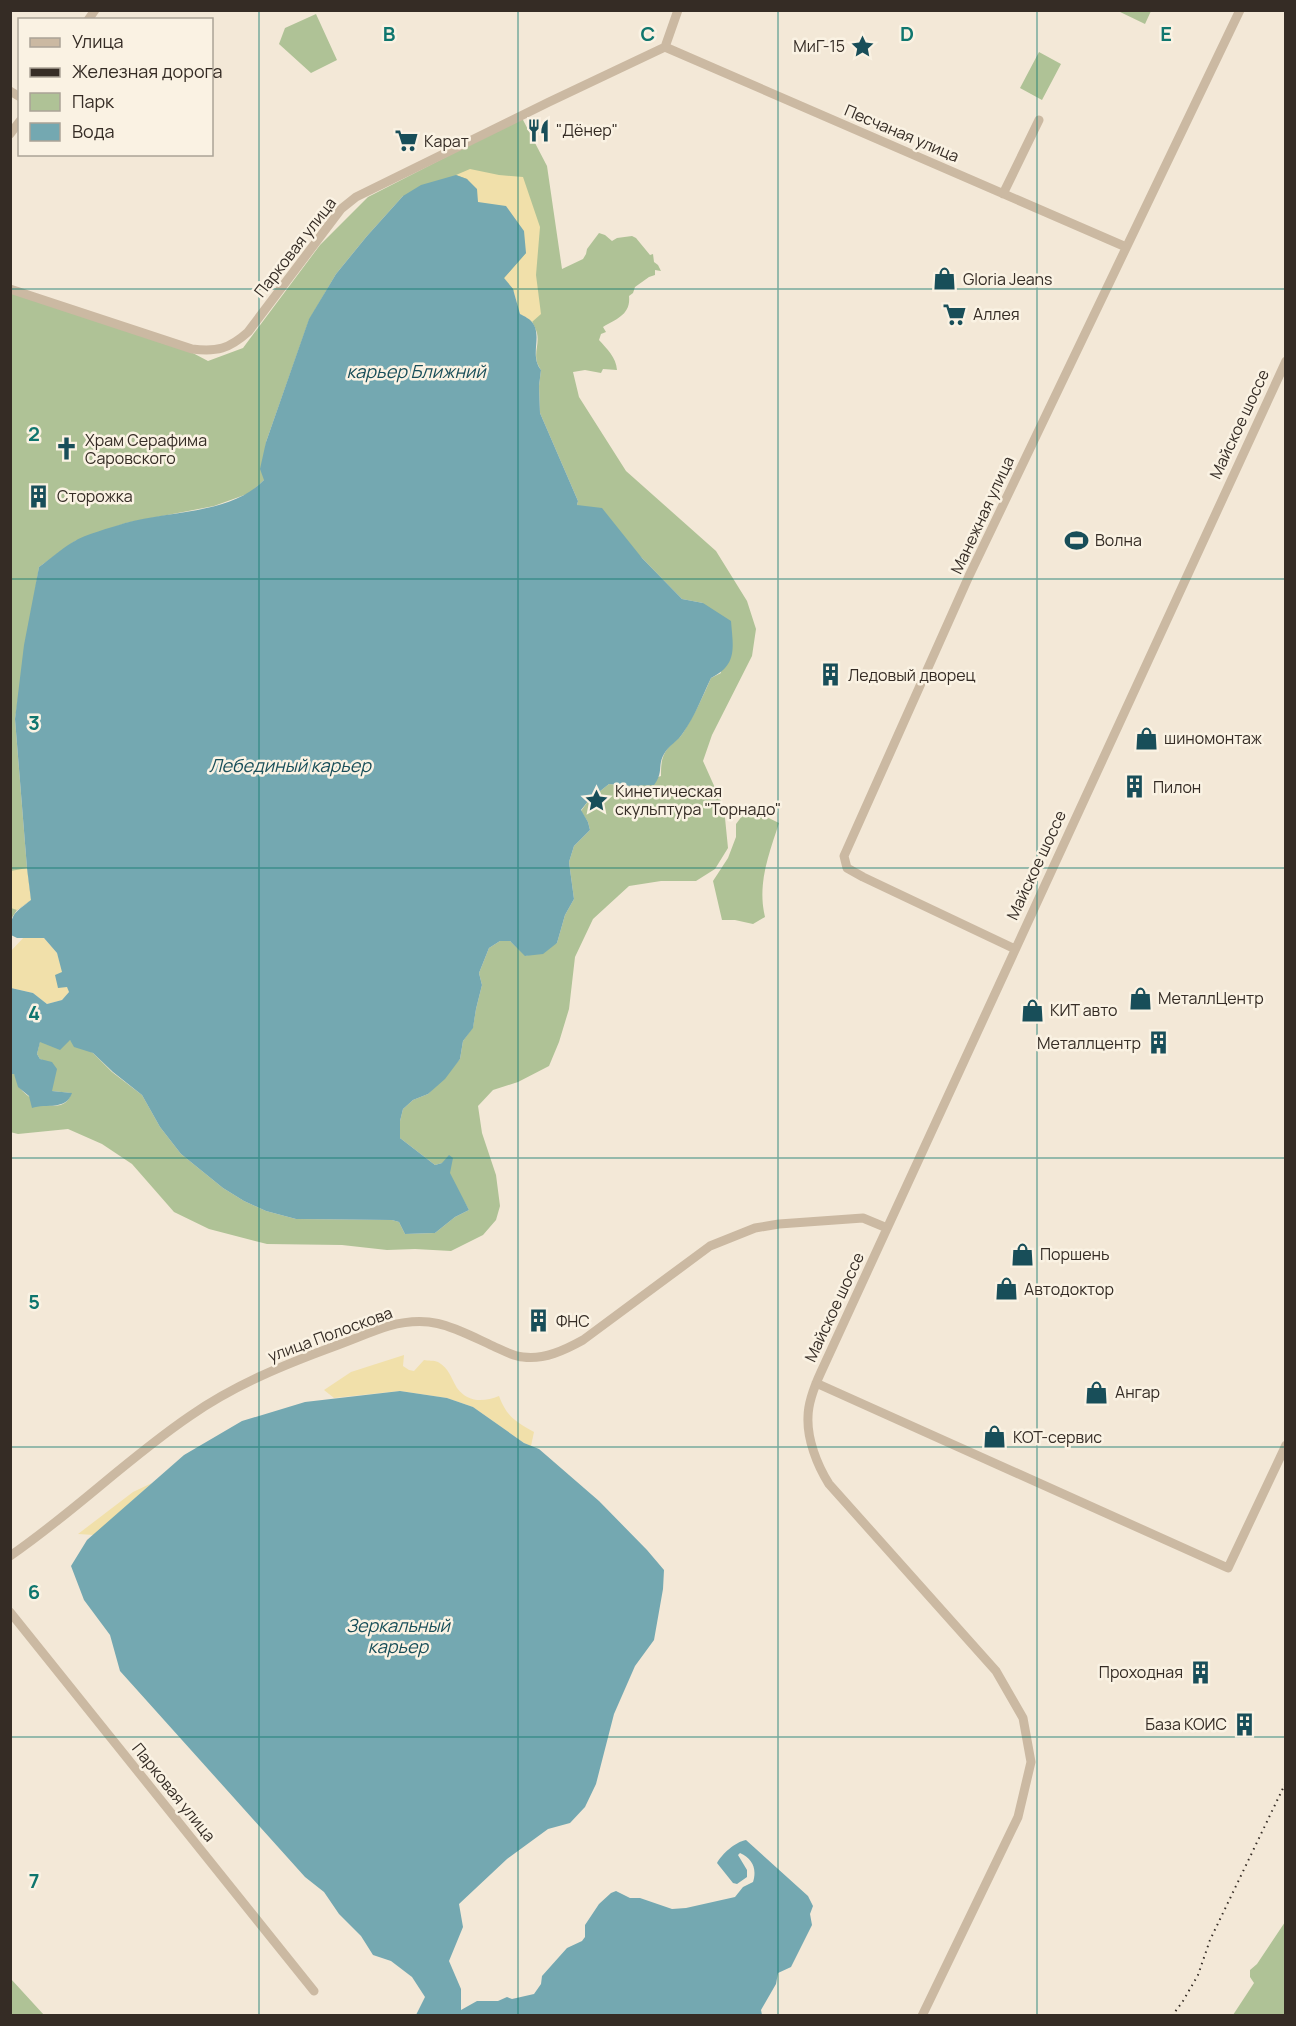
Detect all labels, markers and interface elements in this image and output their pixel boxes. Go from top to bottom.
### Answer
legend [18,18,213,156]
text: B [383,20,396,47]
text: C [641,20,655,47]
text: D [900,20,914,47]
text: E [1160,20,1172,47]
text: Улица [72,29,124,53]
place icon: МиГ-15 [850,33,876,59]
place label: МиГ-15 [793,35,845,57]
text: Железная дорога [72,59,223,83]
text: Парк [72,89,115,113]
street label: Песчаная улица [841,99,963,167]
restaurant icon: "Дёнер" [525,117,551,143]
text: Вода [72,119,114,143]
place label: "Дёнер" [556,119,618,141]
supermarket icon: Карат [393,128,419,154]
place label: Карат [424,130,469,152]
street label: Парковая улица [249,192,341,302]
shop icon: Gloria Jeans [932,266,958,292]
place label: Gloria Jeans [963,268,1052,290]
supermarket icon: Аллея [942,301,968,327]
place label: Аллея [973,303,1020,325]
water label: карьер Ближний [346,359,487,383]
street label: Майское шоссе [1204,366,1274,482]
text: 2 [28,420,40,447]
place label: Храм Серафима Саровского [85,429,207,469]
church icon: Храм Серафима Саровского [54,436,80,462]
street label: Манежная улица [945,453,1019,577]
building icon: Сторожка [26,483,52,509]
place label: Сторожка [57,485,133,507]
sports icon: Волна [1064,527,1090,553]
place label: Волна [1095,529,1142,551]
building icon: Ледовый дворец [817,662,843,688]
place label: Ледовый дворец [848,664,976,686]
text: 3 [28,709,40,736]
shop icon: шиномонтаж [1133,725,1159,751]
place label: шиномонтаж [1164,727,1263,749]
water label: Лебединый карьер [209,753,372,777]
building icon: Пилон [1122,774,1148,800]
place label: Пилон [1153,776,1201,798]
place label: Кинетическая скульптура "Торнадо" [615,780,781,820]
place icon: Кинетическая скульптура "Торнадо" [584,787,610,813]
street label: Майское шоссе [1001,807,1071,923]
shop icon: МеталлЦентр [1127,985,1153,1011]
place label: МеталлЦентр [1158,987,1264,1009]
shop icon: КИТ авто [1019,997,1045,1023]
text: 4 [28,999,40,1026]
place label: КИТ авто [1050,999,1118,1021]
building icon: Металлцентр [1146,1030,1172,1056]
place label: Металлцентр [1037,1032,1141,1054]
shop icon: Поршень [1009,1241,1035,1267]
place label: Поршень [1040,1243,1110,1265]
street label: Майское шоссе [799,1249,869,1365]
shop icon: Автодоктор [993,1276,1019,1302]
place label: Автодоктор [1024,1278,1114,1300]
text: 5 [28,1288,40,1315]
street label: улица Полоскова [265,1301,395,1367]
building icon: ФНС [525,1308,551,1334]
place label: ФНС [556,1310,590,1332]
shop icon: Ангар [1084,1379,1110,1405]
place label: Ангар [1115,1381,1160,1403]
shop icon: КОТ-сервис [982,1424,1008,1450]
place label: КОТ-сервис [1013,1426,1102,1448]
text: 6 [28,1578,40,1605]
water label: Зеркальный карьер [346,1613,451,1658]
building icon: Проходная [1188,1659,1214,1685]
place label: Проходная [1099,1661,1183,1683]
building icon: База КОИС [1232,1711,1258,1737]
place label: База КОИС [1145,1713,1227,1735]
street label: Парковая улица [127,1738,221,1846]
text: 7 [29,1867,39,1894]

